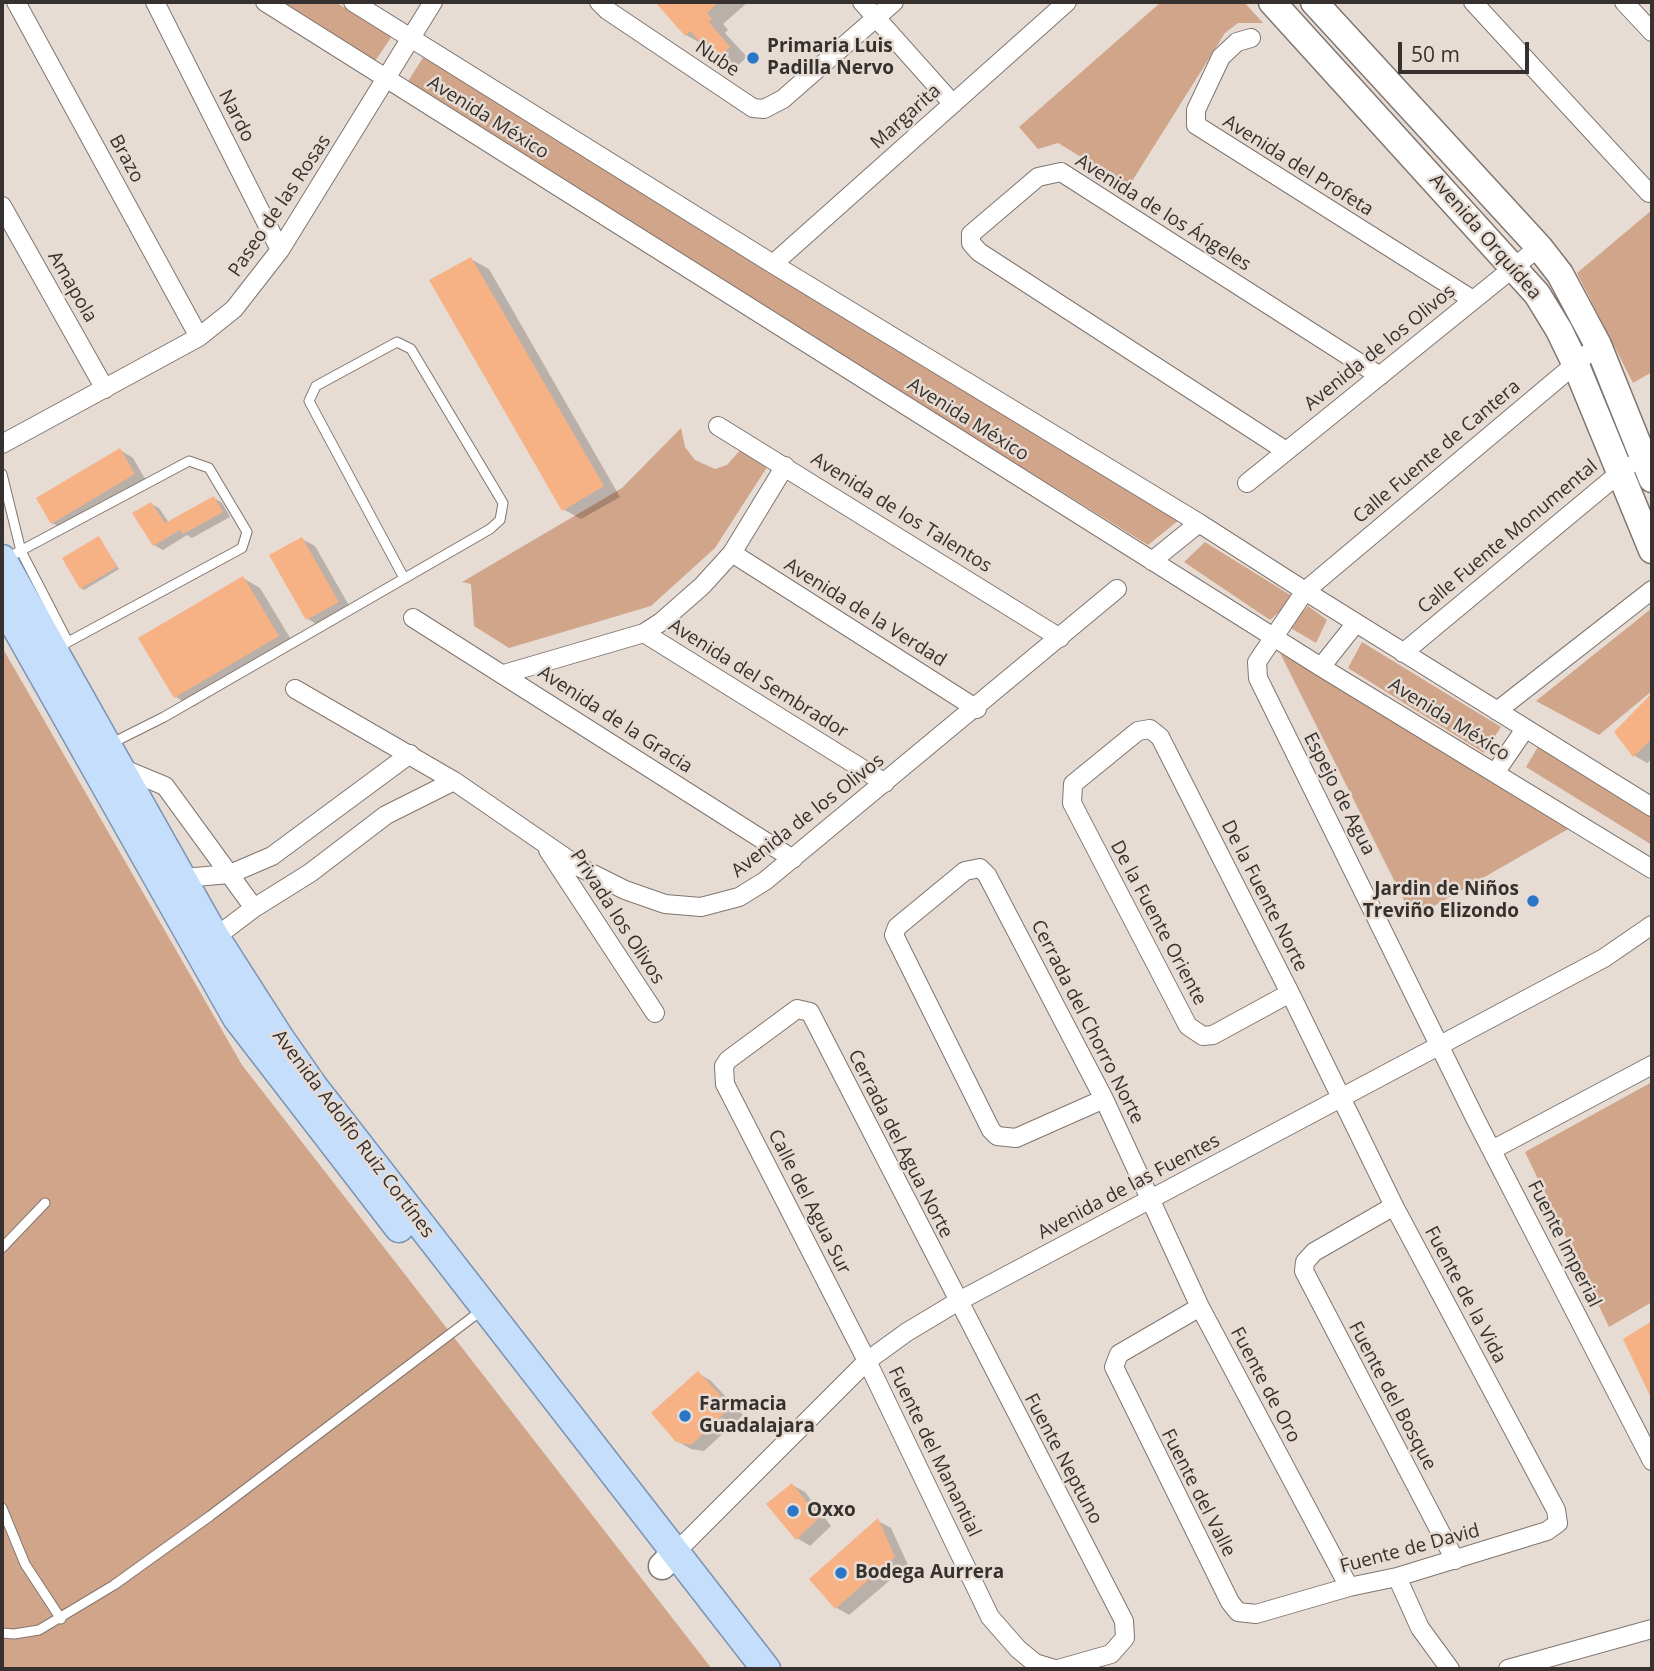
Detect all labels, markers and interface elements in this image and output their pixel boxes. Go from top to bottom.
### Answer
scale bar [1402,28,1533,72]
street label: Nube [691,36,743,82]
place label: Primaria Luis Padilla Nervo [767,36,894,80]
text: 50 m [1411,40,1460,68]
marker: Primaria Luis Padilla Nervo [745,50,761,66]
street label: Avenida México [423,72,553,164]
street label: Margarita [866,80,946,154]
street label: Nardo [213,86,259,146]
street label: Avenida del Profeta [1219,111,1377,221]
street label: Brazo [104,131,148,187]
street label: Paseo de las Rosas [224,131,336,281]
street label: Avenida de los Ángeles [1071,150,1255,276]
street label: Avenida Orquídea [1424,169,1546,305]
street label: Amapola [42,247,102,327]
street label: Avenida de los Olivos [1300,280,1460,416]
street label: Avenida México [903,374,1033,466]
street label: Calle Fuente de Cantera [1349,375,1525,529]
street label: Avenida de los Talentos [807,448,995,578]
street label: Calle Fuente Monumental [1413,455,1603,619]
street label: Avenida de la Verdad [780,554,950,672]
street label: Avenida del Sembrador [664,614,852,744]
street label: Avenida de la Gracia [533,661,697,779]
street label: Avenida México [1384,674,1514,766]
street label: Espejo de Agua [1298,729,1380,859]
street label: Avenida de los Olivos [727,749,889,883]
street label: De la Fuente Norte [1216,817,1312,975]
street label: De la Fuente Oriente [1105,837,1211,1009]
street label: Privada los Olivos [565,845,669,989]
place label: Jardin de Niños Treviño Elizondo [1363,879,1519,923]
marker: Jardin de Niños Treviño Elizondo [1525,893,1541,909]
street label: Cerrada del Chorro Norte [1026,916,1148,1128]
street label: Avenida Adolfo Ruiz Cortínes [267,1026,439,1242]
street label: Cerrada del Agua Norte [843,1046,957,1242]
street label: Calle del Agua Sur [763,1126,855,1278]
street label: Avenida de las Fuentes [1034,1129,1224,1245]
street label: Fuente Imperial [1522,1177,1606,1311]
street label: Fuente de la Vida [1419,1223,1511,1367]
street label: Fuente del Bosque [1343,1318,1441,1474]
street label: Fuente de Oro [1225,1323,1305,1447]
street label: Fuente del Manantial [883,1363,985,1541]
street label: Fuente Neptuno [1019,1390,1107,1528]
place label: Farmacia Guadalajara [699,1394,815,1438]
marker: Farmacia Guadalajara [677,1408,693,1424]
street label: Fuente del Valle [1156,1425,1240,1561]
place label: Oxxo [807,1500,856,1522]
marker: Oxxo [785,1503,801,1519]
street label: Fuente de David [1338,1519,1482,1579]
place label: Bodega Aurrera [855,1562,1004,1584]
marker: Bodega Aurrera [833,1565,849,1581]

